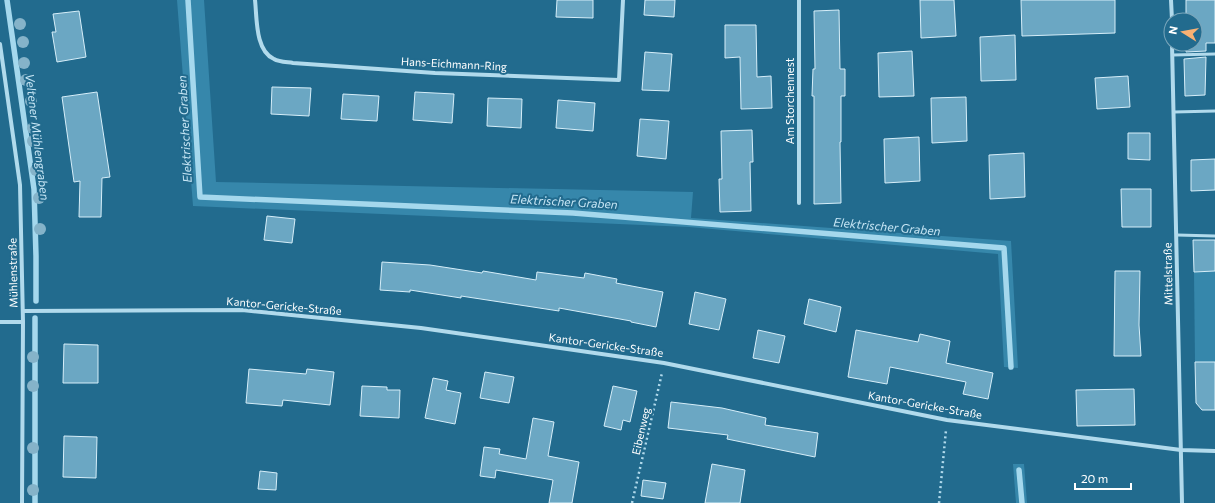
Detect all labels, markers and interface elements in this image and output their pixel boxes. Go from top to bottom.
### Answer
north arrow [1163,12,1203,52]
text: N [1166,25,1180,35]
street label: Hans-Eichmann-Ring [401,54,507,73]
street label: Am Storchennest [783,57,796,144]
water label: Veltener Mühlengraben [23,73,53,201]
water label: Elektrischer Graben [174,75,194,183]
water label: Elektrischer Graben [510,191,618,211]
water label: Elektrischer Graben [833,214,941,238]
street label: Mühlenstraße [5,238,20,308]
street label: Mittelstraße [1160,242,1175,306]
street label: Kantor-Gericke-Straße [226,294,342,317]
street label: Kantor-Gericke-Straße [548,330,664,359]
street label: Kantor-Gericke-Straße [867,388,983,421]
street label: Eibenweg [629,406,652,456]
scale bar [1075,465,1131,491]
text: 20 m [1081,471,1108,485]

